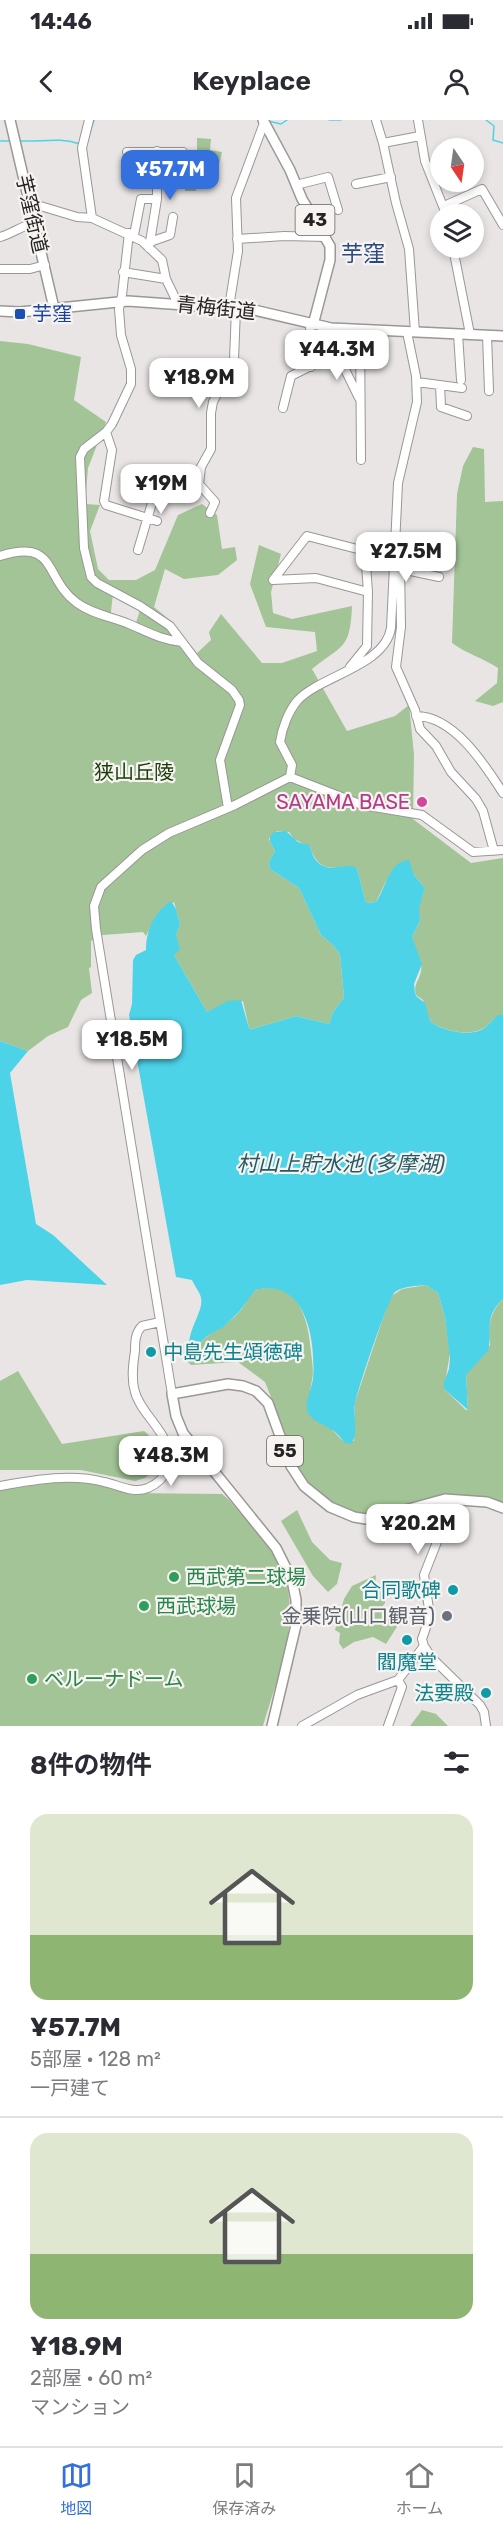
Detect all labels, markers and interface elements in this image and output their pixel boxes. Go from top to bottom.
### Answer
text: 14:46 [30,8,92,35]
icon: back [30,65,63,98]
text: Keyplace [192,65,311,97]
icon: person [440,65,473,98]
north arrow [430,138,484,192]
map controls [430,138,484,258]
pin: ¥57.7M [121,150,219,201]
text: ¥57.7M [135,157,205,181]
street label: 芋窪街道 [11,172,53,256]
button: layers [430,204,484,258]
road number: 43 [296,205,334,235]
district label: 芋窪 [341,240,385,267]
street label: 青梅街道 [175,292,257,324]
place label: 芋窪 [32,302,72,326]
marker: 芋窪 [13,307,27,321]
pin: ¥44.3M [288,330,386,381]
text: ¥44.3M [299,337,375,361]
pin: ¥18.9M [150,358,248,409]
text: ¥18.9M [163,365,235,389]
pin: ¥19M [125,464,197,515]
text: ¥19M [134,471,188,495]
pin: ¥27.5M [357,532,455,583]
text: ¥27.5M [370,539,442,563]
park label: 狭山丘陵 [94,760,174,784]
place label: SAYAMA BASE [276,790,410,814]
marker: SAYAMA BASE [415,795,429,809]
pin: ¥18.5M [83,1020,181,1071]
text: ¥18.5M [96,1027,168,1051]
water label: 村山上貯水池 (多摩湖) [237,1151,445,1176]
place label: 中島先生頌徳碑 [163,1340,303,1364]
marker: 中島先生頌徳碑 [144,1345,158,1359]
pin: ¥48.3M [122,1436,220,1487]
road number: 55 [267,1436,303,1466]
text: ¥48.3M [133,1443,209,1467]
pin: ¥20.2M [369,1504,467,1555]
text: ¥20.2M [380,1511,456,1535]
place label: 西武第二球場 [186,1565,306,1589]
marker: 西武第二球場 [167,1570,181,1584]
place label: 合同歌碑 [361,1578,441,1602]
marker: 合同歌碑 [446,1583,460,1597]
place label: 西武球場 [156,1594,236,1618]
marker: 西武球場 [137,1599,151,1613]
place label: 金乗院(山口観音) [281,1604,435,1628]
marker: 金乗院(山口観音) [440,1609,454,1623]
marker: 閻魔堂 [400,1633,414,1647]
place label: 閻魔堂 [377,1650,437,1674]
place label: ベルーナドーム [44,1667,183,1691]
marker: ベルーナドーム [25,1672,39,1686]
place label: 法要殿 [414,1681,474,1705]
marker: 法要殿 [479,1686,493,1700]
icon: filters [440,1746,473,1779]
text: 8件の物件 [30,1750,152,1781]
icon: home [198,1853,306,1961]
text: ¥57.7M [30,2012,121,2043]
text: 5部屋 · 128 m² [30,2047,161,2071]
text: 一戸建て [30,2076,110,2100]
icon: home [198,2172,306,2280]
text: ¥18.9M [30,2331,123,2362]
text: 2部屋 · 60 m² [30,2366,152,2390]
text: マンション [30,2395,130,2419]
tab: 地図 [60,2459,93,2519]
tab: 保存済み [212,2459,276,2519]
tab: ホーム [396,2459,443,2519]

